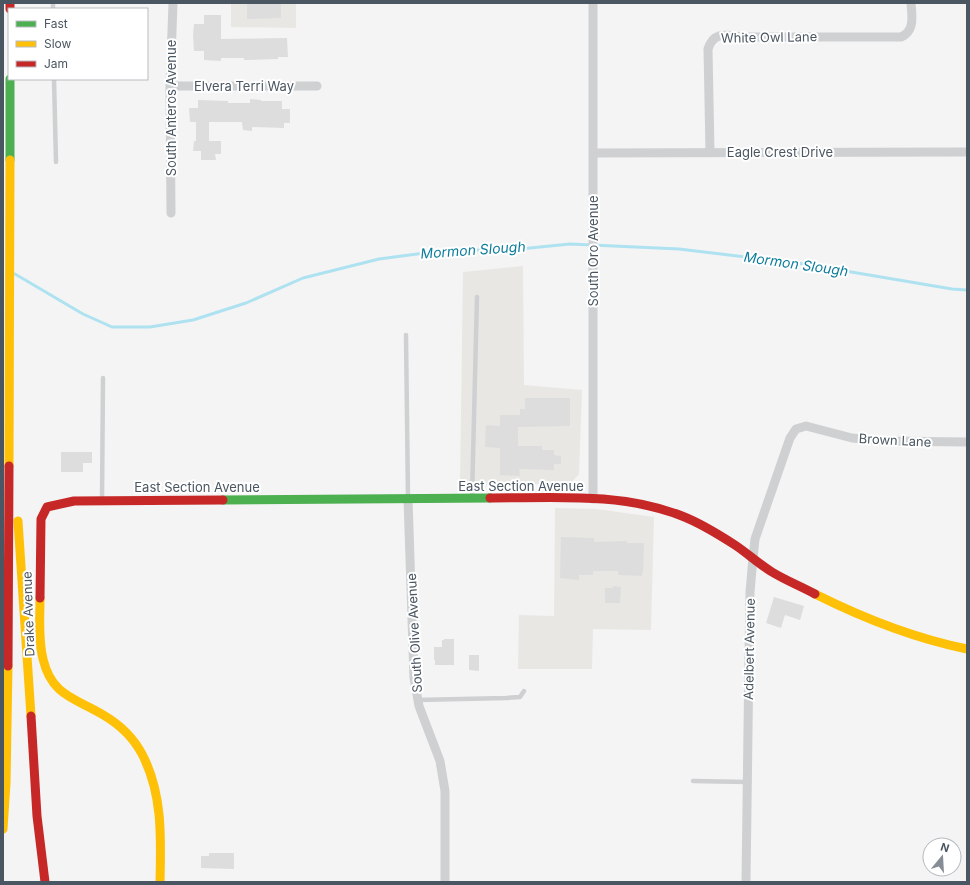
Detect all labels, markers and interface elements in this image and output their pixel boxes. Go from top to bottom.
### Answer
legend [8,8,148,80]
text: Fast [44,16,68,31]
street label: White Owl Lane [721,28,817,46]
text: Slow [44,36,72,51]
street label: South Anteros Avenue [163,40,179,176]
text: Jam [44,56,68,71]
street label: Elvera Terri Way [194,78,294,94]
street label: Eagle Crest Drive [727,144,833,160]
street label: South Oro Avenue [585,195,601,307]
water label: Mormon Slough [420,237,526,262]
water label: Mormon Slough [743,248,849,279]
street label: Brown Lane [858,430,932,450]
street label: East Section Avenue [458,478,584,494]
street label: East Section Avenue [134,479,260,495]
street label: Drake Avenue [19,571,37,657]
street label: South Olive Avenue [403,573,425,693]
street label: Adelbert Avenue [740,598,758,700]
north arrow [922,837,962,877]
text: N [939,840,951,855]

